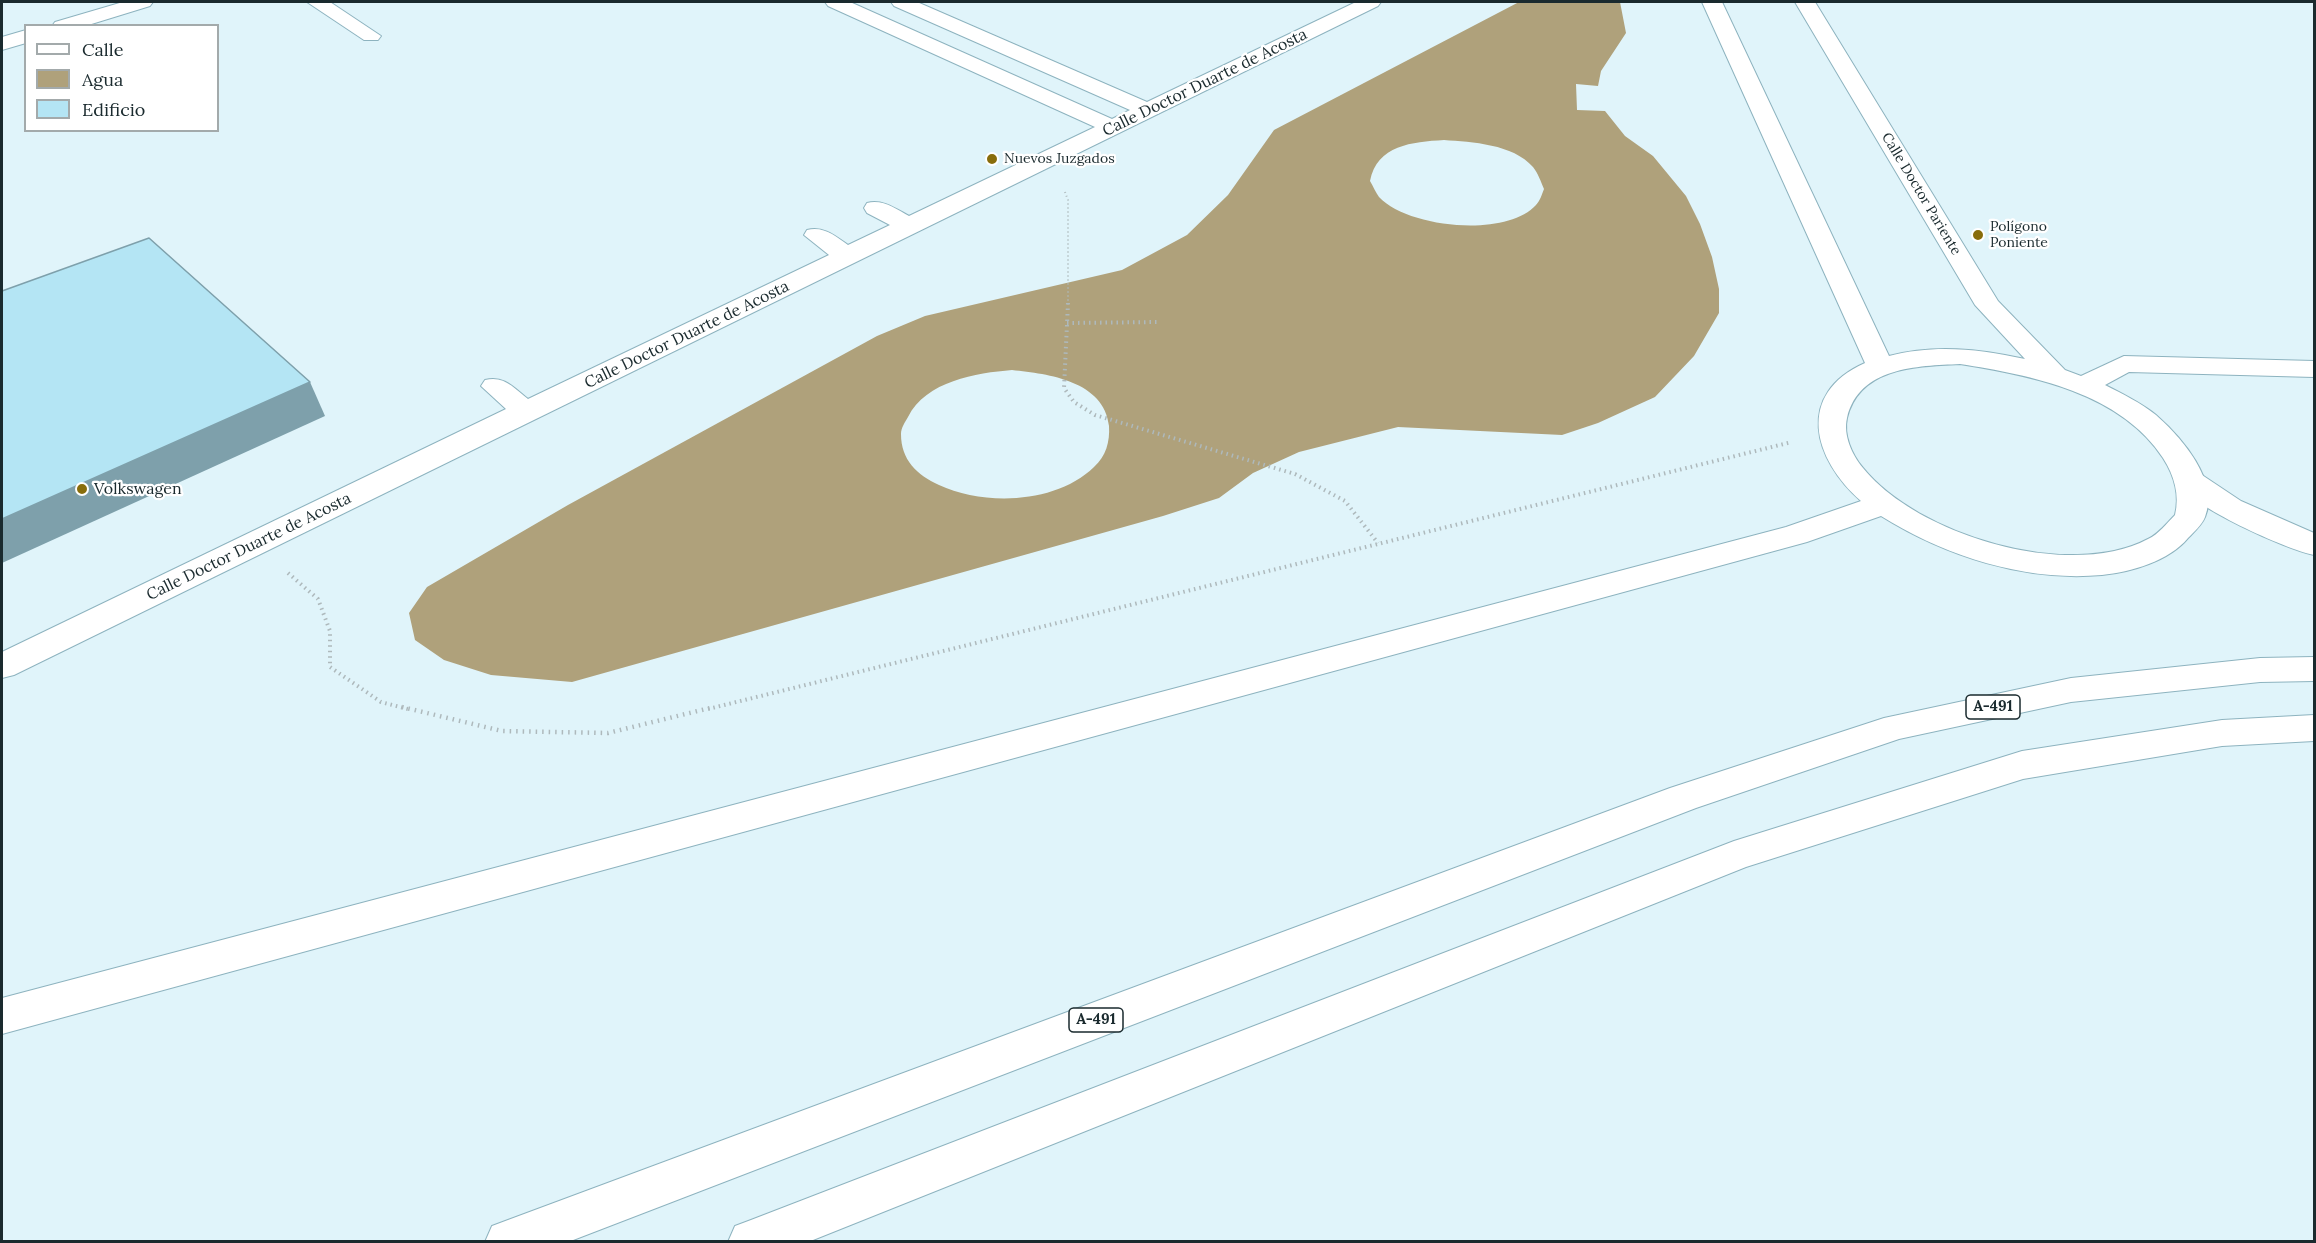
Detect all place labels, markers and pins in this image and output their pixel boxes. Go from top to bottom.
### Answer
place label: Nuevos Juzgados [1004,151,1115,167]
marker: Nuevos Juzgados [985,152,999,166]
place label: Polígono Poniente [1990,219,2048,252]
marker: Polígono Poniente [1971,228,1985,242]
place label: Volkswagen [94,479,182,499]
marker: Volkswagen [75,482,89,496]

